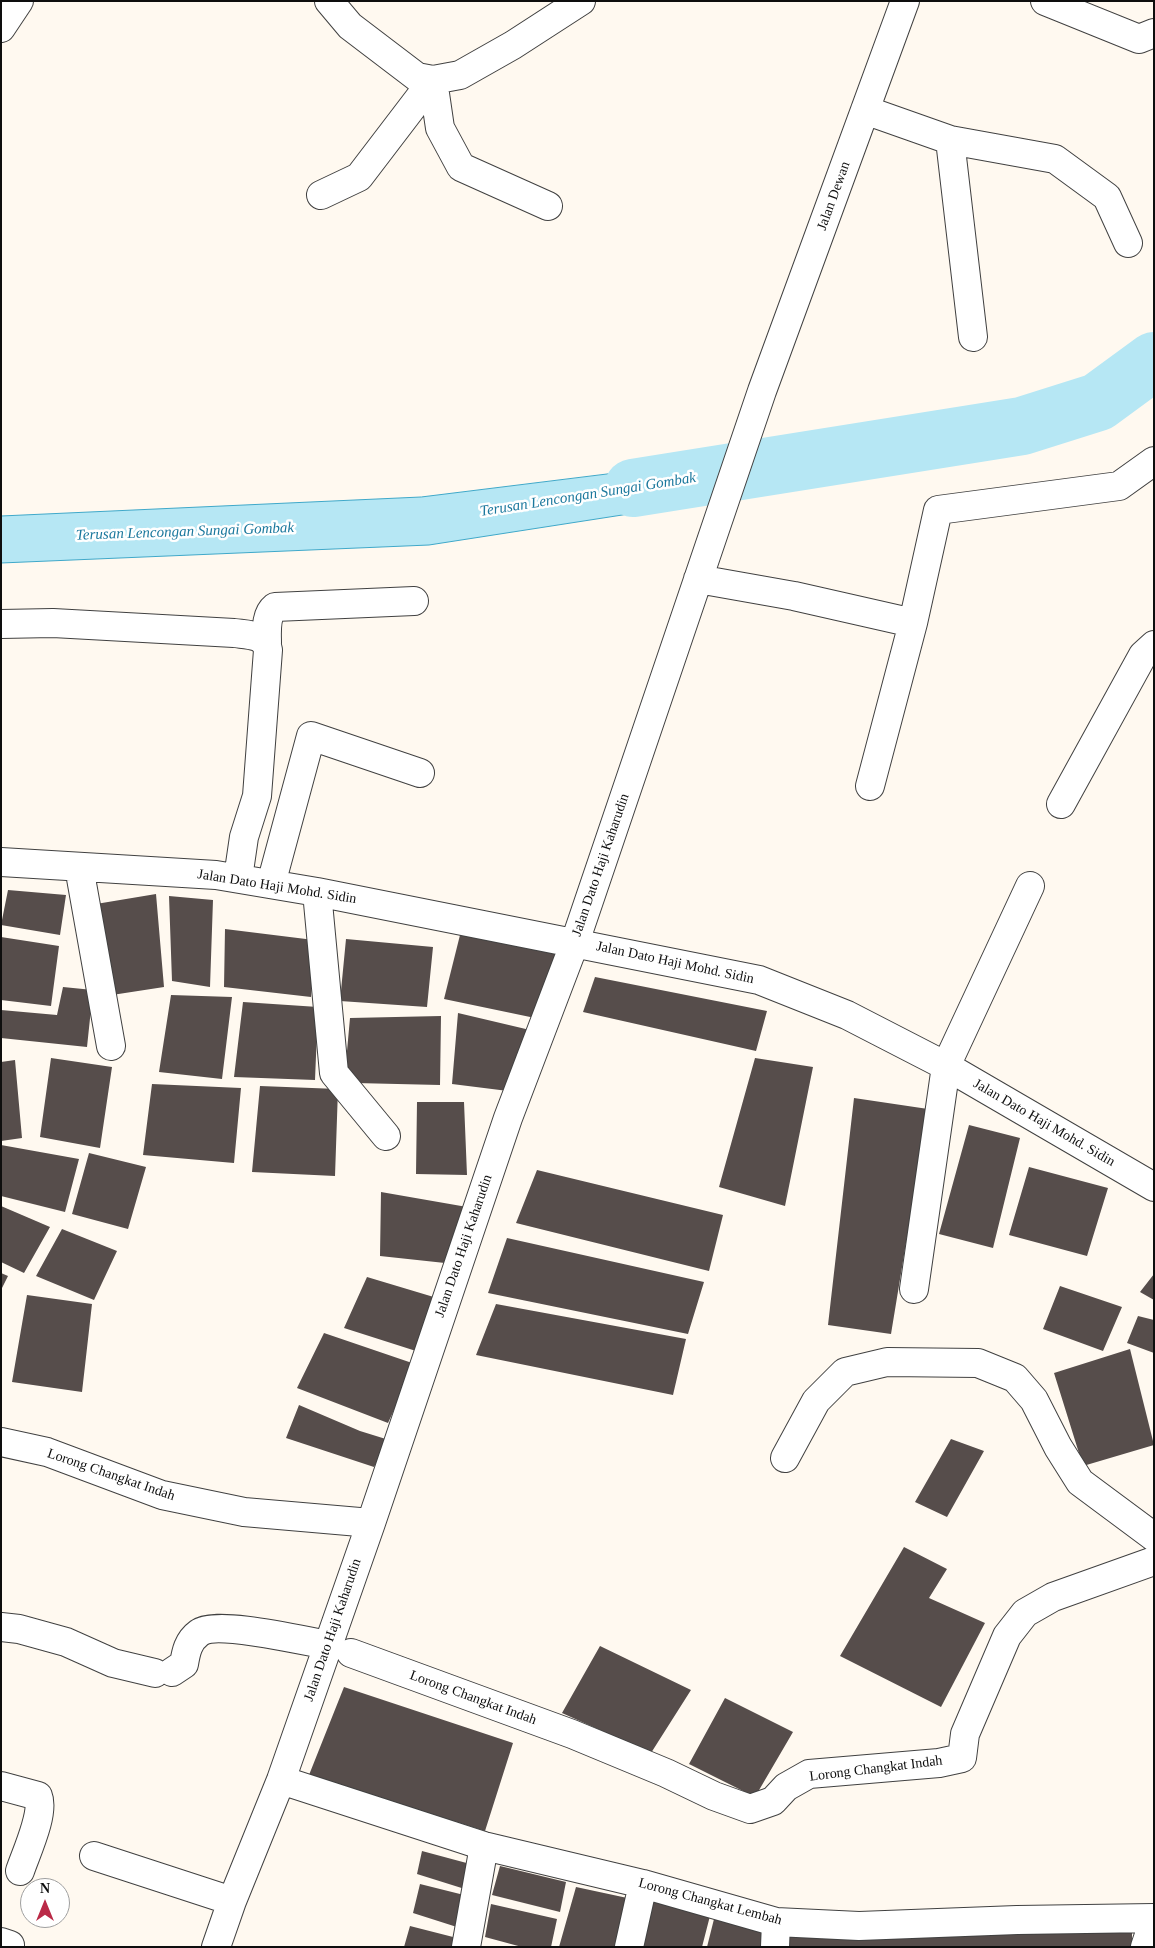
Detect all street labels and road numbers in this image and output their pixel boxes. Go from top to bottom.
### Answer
street label: Jalan Dewan [814,159,854,233]
street label: Jalan Dato Haji Kaharudin [569,792,633,938]
street label: Jalan Dato Haji Mohd. Sidin [196,866,358,908]
street label: Jalan Dato Haji Mohd. Sidin [595,938,755,988]
street label: Jalan Dato Haji Mohd. Sidin [970,1076,1118,1170]
street label: Jalan Dato Haji Kaharudin [432,1173,496,1319]
street label: Lorong Changkat Indah [45,1445,177,1505]
street label: Jalan Dato Haji Kaharudin [301,1557,365,1703]
street label: Lorong Changkat Indah [407,1667,539,1729]
street label: Lorong Changkat Indah [809,1753,943,1785]
street label: Lorong Changkat Lembah [636,1875,784,1929]

